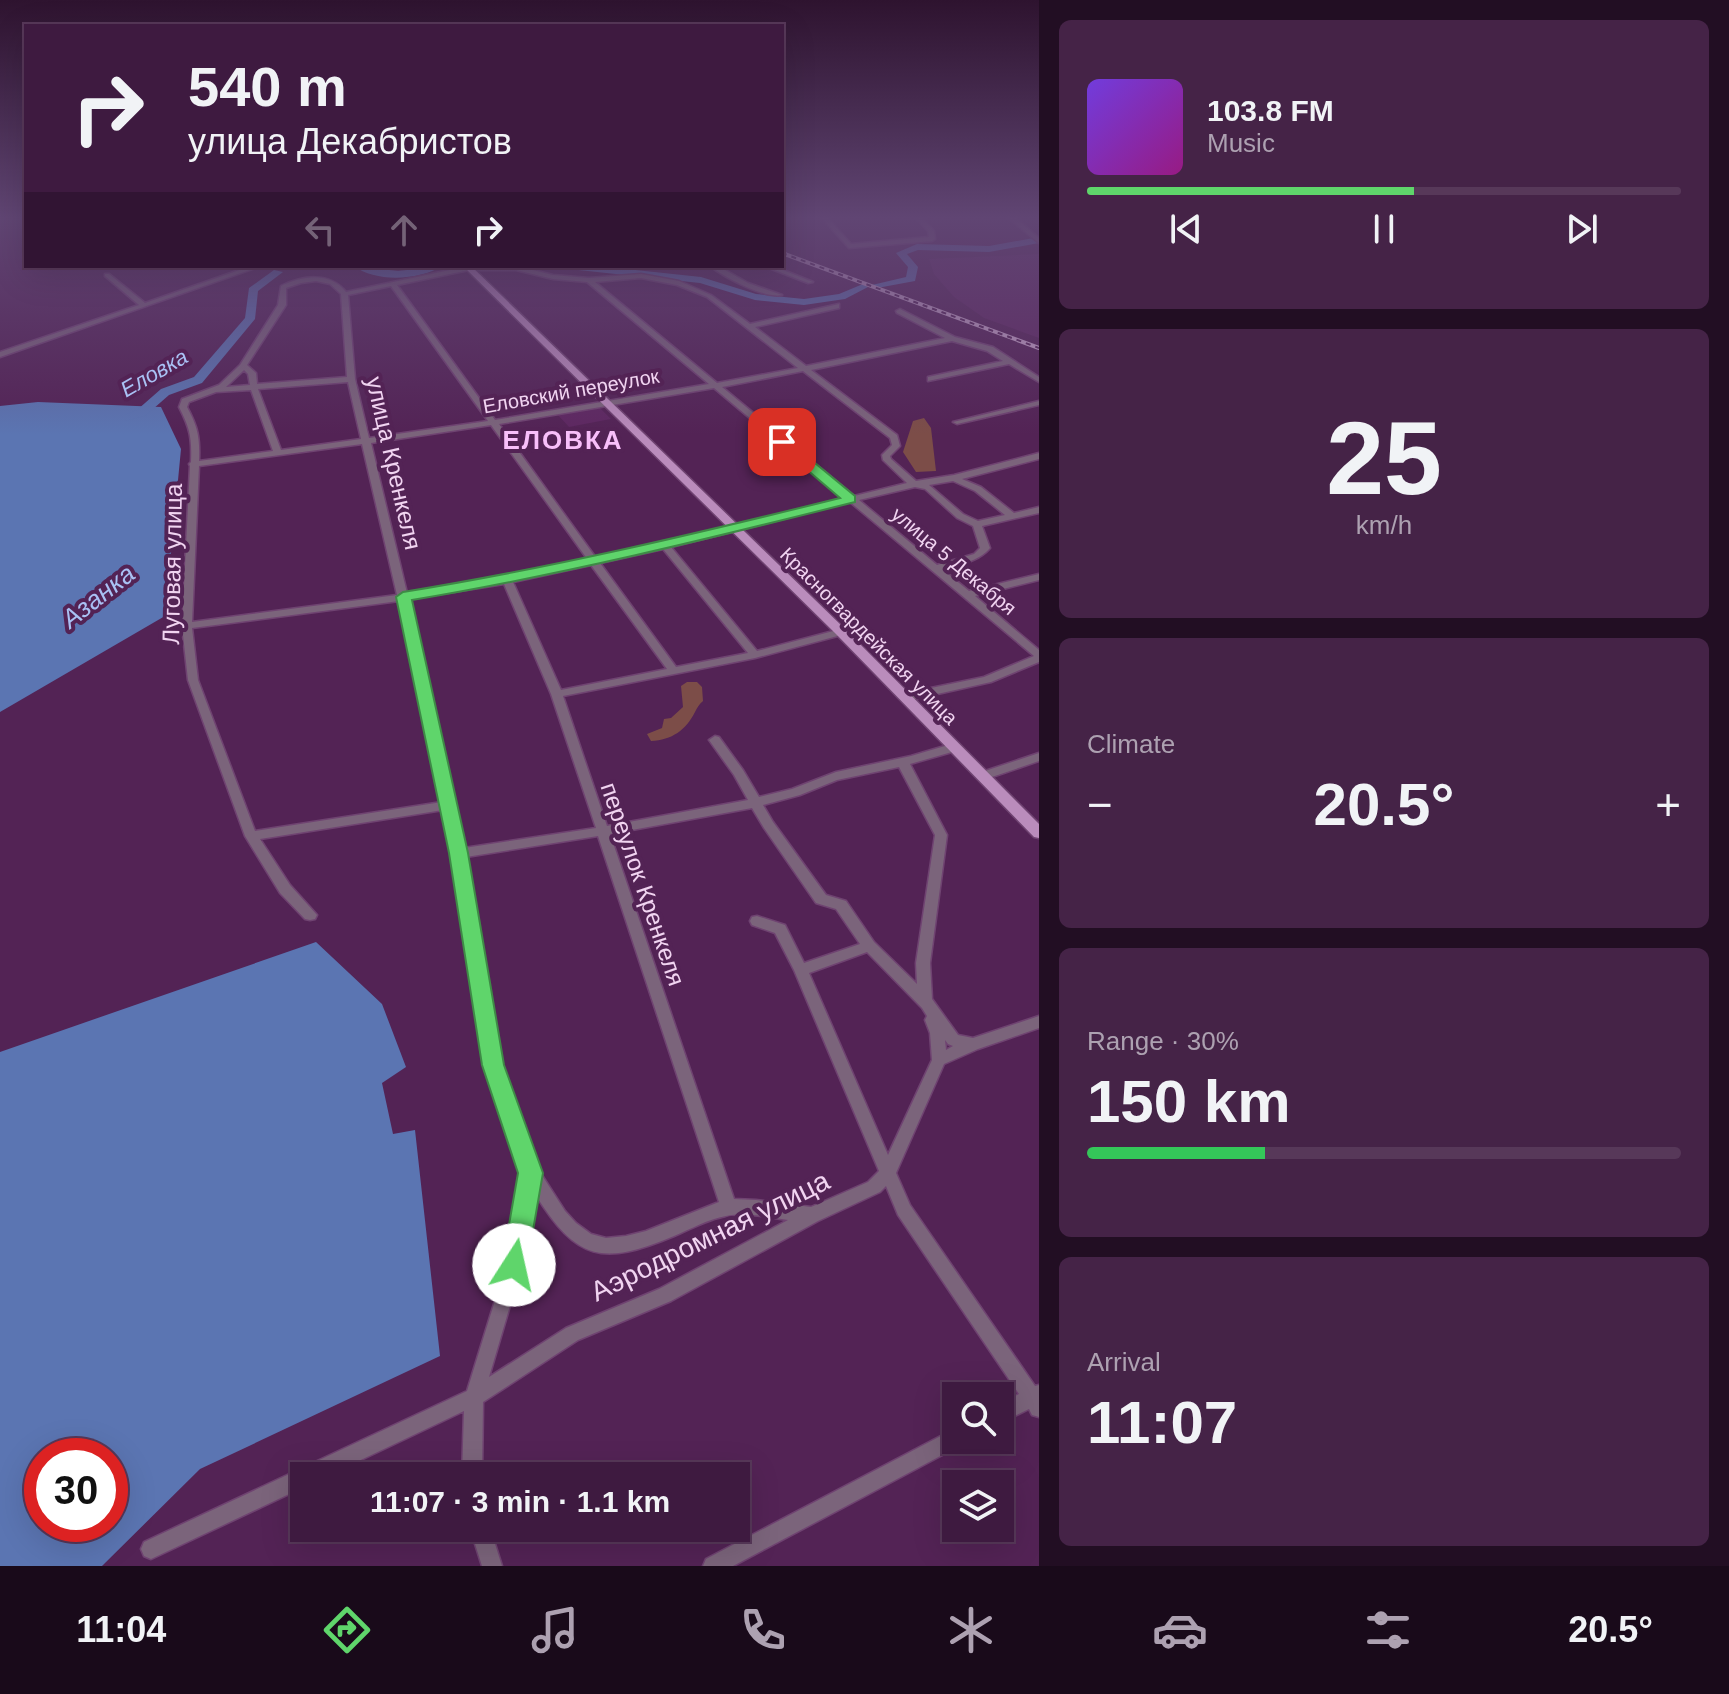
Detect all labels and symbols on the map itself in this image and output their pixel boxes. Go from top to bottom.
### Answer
water label: Еловка [116,344,192,402]
street label: Еловский переулок [481,365,661,417]
street label: улица Кренкеля [361,374,427,552]
pin [748,408,816,476]
district label: ЕЛОВКА [502,425,624,455]
street label: Луговая улица [157,483,187,645]
street label: улица 5 Декабря [887,503,1021,619]
street label: Красногвардейская улица [776,543,963,730]
water label: Азанка [54,558,141,635]
street label: переулок Кренкеля [596,779,690,989]
street label: Аэродромная улица [586,1165,835,1307]
position arrow [472,1223,556,1307]
speed limit sign: 30 [24,1438,128,1542]

